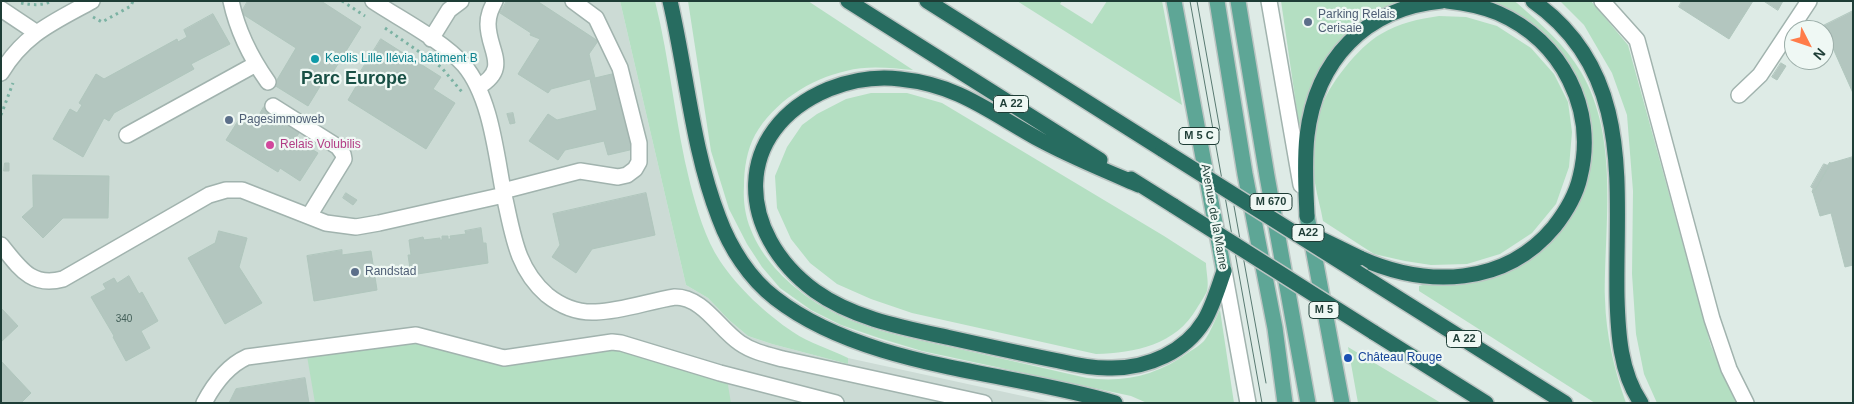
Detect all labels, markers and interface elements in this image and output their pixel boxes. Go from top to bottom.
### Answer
place label: Parking Relais Cerisaie [1318,8,1395,36]
marker: Parking Relais Cerisaie [1302,16,1314,28]
north arrow [1784,20,1834,70]
text: N [1810,45,1829,63]
place label: Keolis Lille Ilévia, bâtiment B [325,52,478,66]
marker: Keolis Lille Ilévia, bâtiment B [309,53,321,65]
district label: Parc Europe [301,68,407,90]
road number: A 22 [994,96,1028,112]
place label: Pagesimmoweb [239,113,324,127]
marker: Pagesimmoweb [223,114,235,126]
road number: M 5 C [1179,128,1219,144]
place label: Relais Volubilis [280,138,361,152]
marker: Relais Volubilis [264,139,276,151]
street label: Avenue de la Marne [1198,163,1230,271]
road number: M 670 [1250,193,1292,210]
road number: A22 [1292,224,1324,242]
place label: Randstad [365,265,416,279]
marker: Randstad [349,266,361,278]
road number: M 5 [1309,302,1339,318]
house number: 340 [116,313,132,325]
road number: A 22 [1446,330,1482,348]
place label: Château Rouge [1358,351,1442,365]
marker: Château Rouge [1342,352,1354,364]

